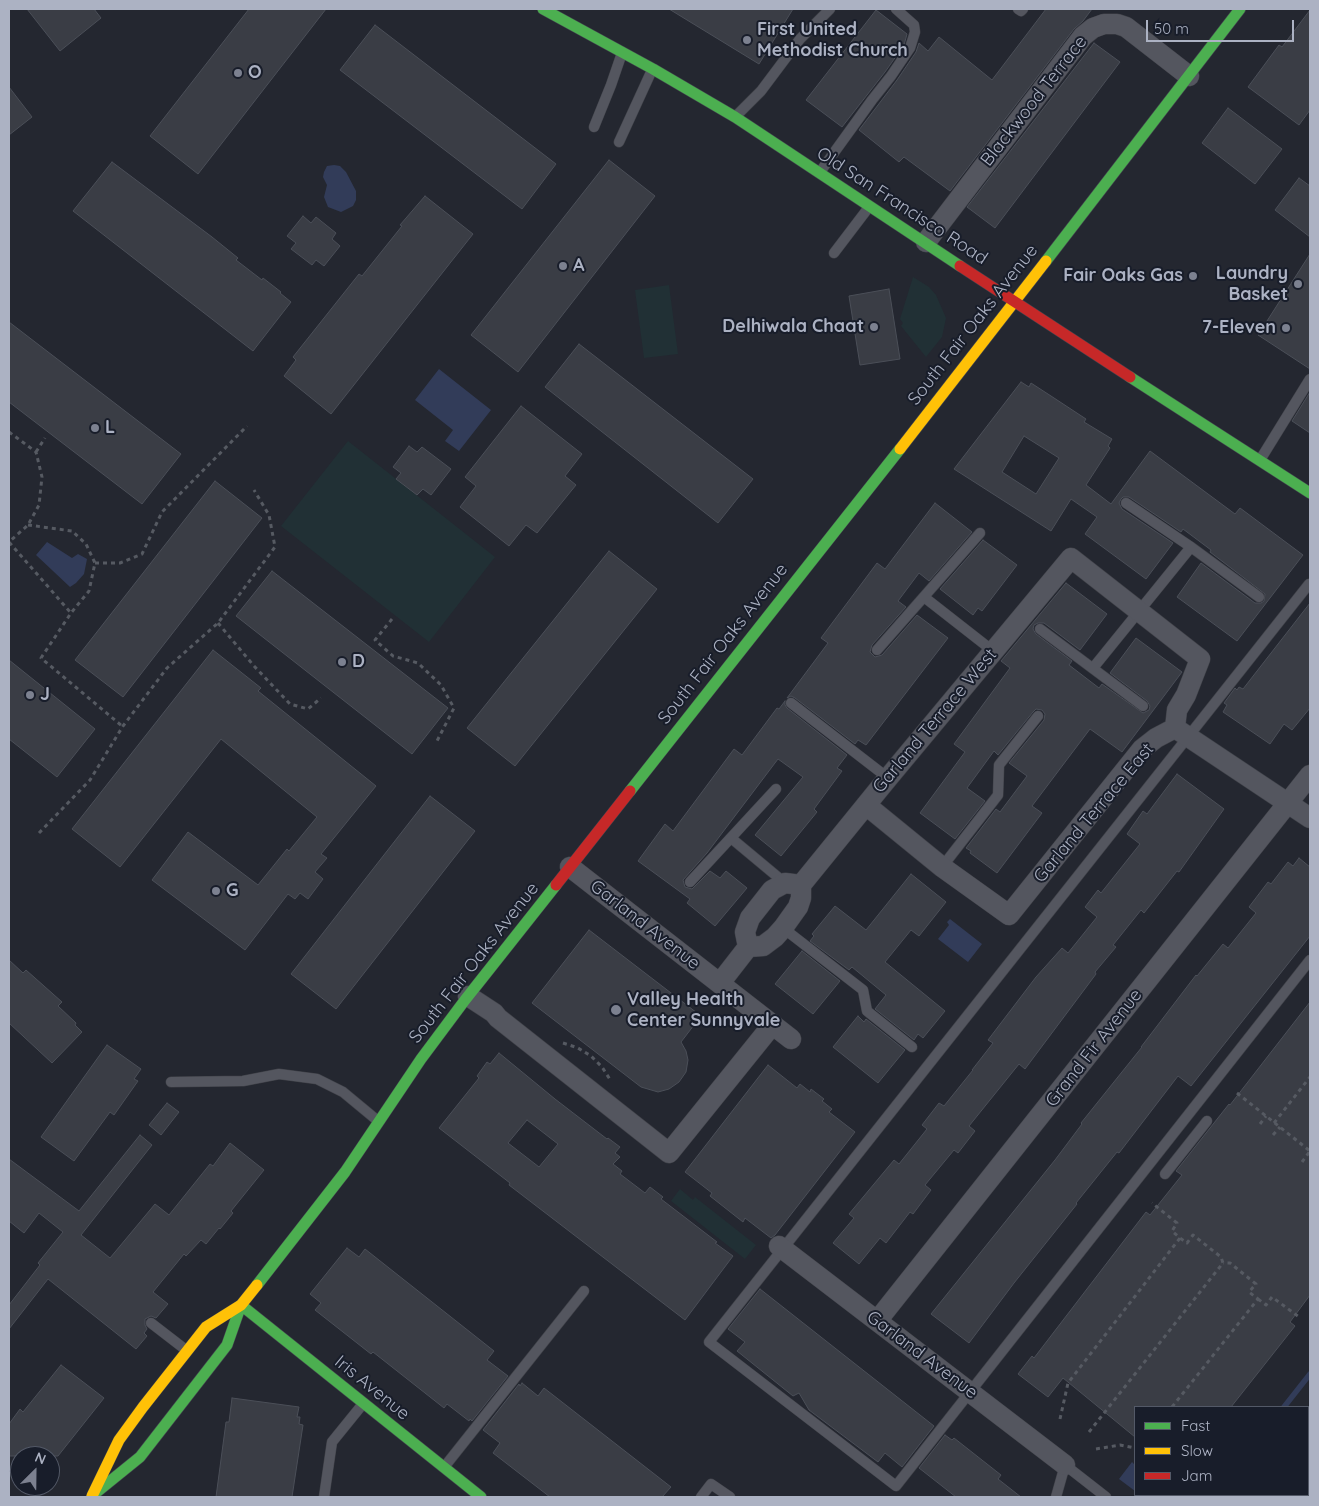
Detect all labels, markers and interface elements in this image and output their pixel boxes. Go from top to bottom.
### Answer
scale bar [1149,10,1296,42]
place label: First United Methodist Church [757,19,908,62]
text: 50 m [1154,19,1189,38]
street label: Blackwood Terrace [976,31,1092,171]
marker: First United Methodist Church [741,34,753,46]
place label: O [248,62,262,84]
marker: O [232,67,244,79]
street label: Old San Francisco Road [813,143,991,269]
street label: South Fair Oaks Avenue [904,240,1042,410]
place label: A [573,255,585,277]
marker: A [557,260,569,272]
place label: Laundry Basket [1216,263,1288,306]
place label: Fair Oaks Gas [1063,265,1183,287]
marker: Fair Oaks Gas [1187,270,1199,282]
marker: Laundry Basket [1292,278,1304,290]
place label: Delhiwala Chaat [722,316,864,338]
place label: 7-Eleven [1202,317,1276,339]
marker: Delhiwala Chaat [868,321,880,333]
marker: 7-Eleven [1280,322,1292,334]
place label: L [105,417,115,439]
marker: L [89,422,101,434]
street label: South Fair Oaks Avenue [654,559,792,729]
street label: Garland Terrace West [868,645,1002,797]
place label: D [352,651,365,673]
marker: D [336,656,348,668]
place label: J [40,684,50,706]
marker: J [24,689,36,701]
street label: Garland Terrace East [1029,739,1159,887]
street label: Garland Avenue [586,875,704,975]
street label: South Fair Oaks Avenue [405,878,543,1048]
place label: G [226,880,239,902]
marker: G [210,885,222,897]
street label: Grand Fir Avenue [1041,985,1147,1111]
place label: Valley Health Center Sunnyvale [627,989,780,1032]
marker: Valley Health Center Sunnyvale [609,1003,623,1017]
street label: Garland Avenue [862,1306,982,1404]
street label: Iris Avenue [330,1351,414,1425]
legend [1134,1406,1309,1496]
text: Fast [1181,1416,1210,1435]
text: Slow [1181,1441,1213,1460]
north arrow [10,1446,60,1496]
text: N [32,1448,49,1468]
text: Jam [1181,1466,1212,1485]

